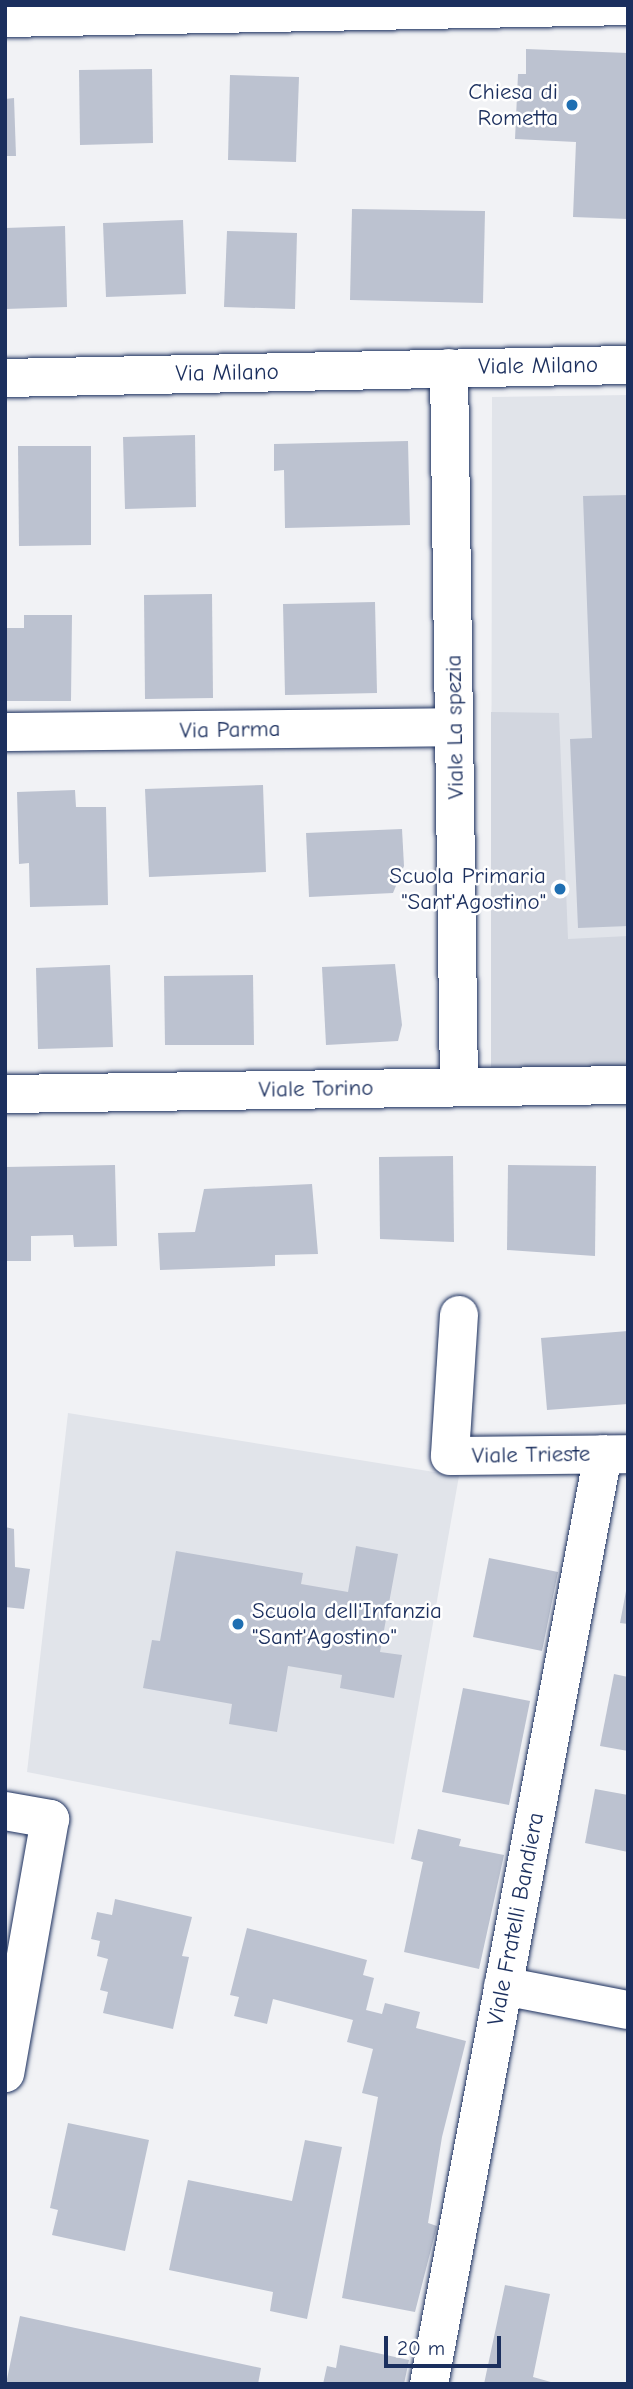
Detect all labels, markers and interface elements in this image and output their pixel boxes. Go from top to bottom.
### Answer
place label: Chiesa di Rometta [468,78,558,132]
marker: Chiesa di Rometta [564,97,580,113]
street label: Viale Milano [478,351,598,381]
street label: Via Milano [175,358,279,388]
street label: Viale La spezia [440,654,470,800]
street label: Via Parma [179,715,281,745]
place label: Scuola Primaria "Sant'Agostino" [389,862,546,916]
marker: Scuola Primaria "Sant'Agostino" [552,881,568,897]
street label: Viale Torino [258,1074,374,1104]
street label: Viale Trieste [471,1440,591,1470]
place label: Scuola dell'Infanzia "Sant'Agostino" [252,1597,442,1651]
marker: Scuola dell'Infanzia "Sant'Agostino" [230,1616,246,1632]
street label: Viale Fratelli Bandiera [482,1810,550,2028]
scale bar [388,2322,505,2366]
text: 20 m [397,2336,445,2360]

